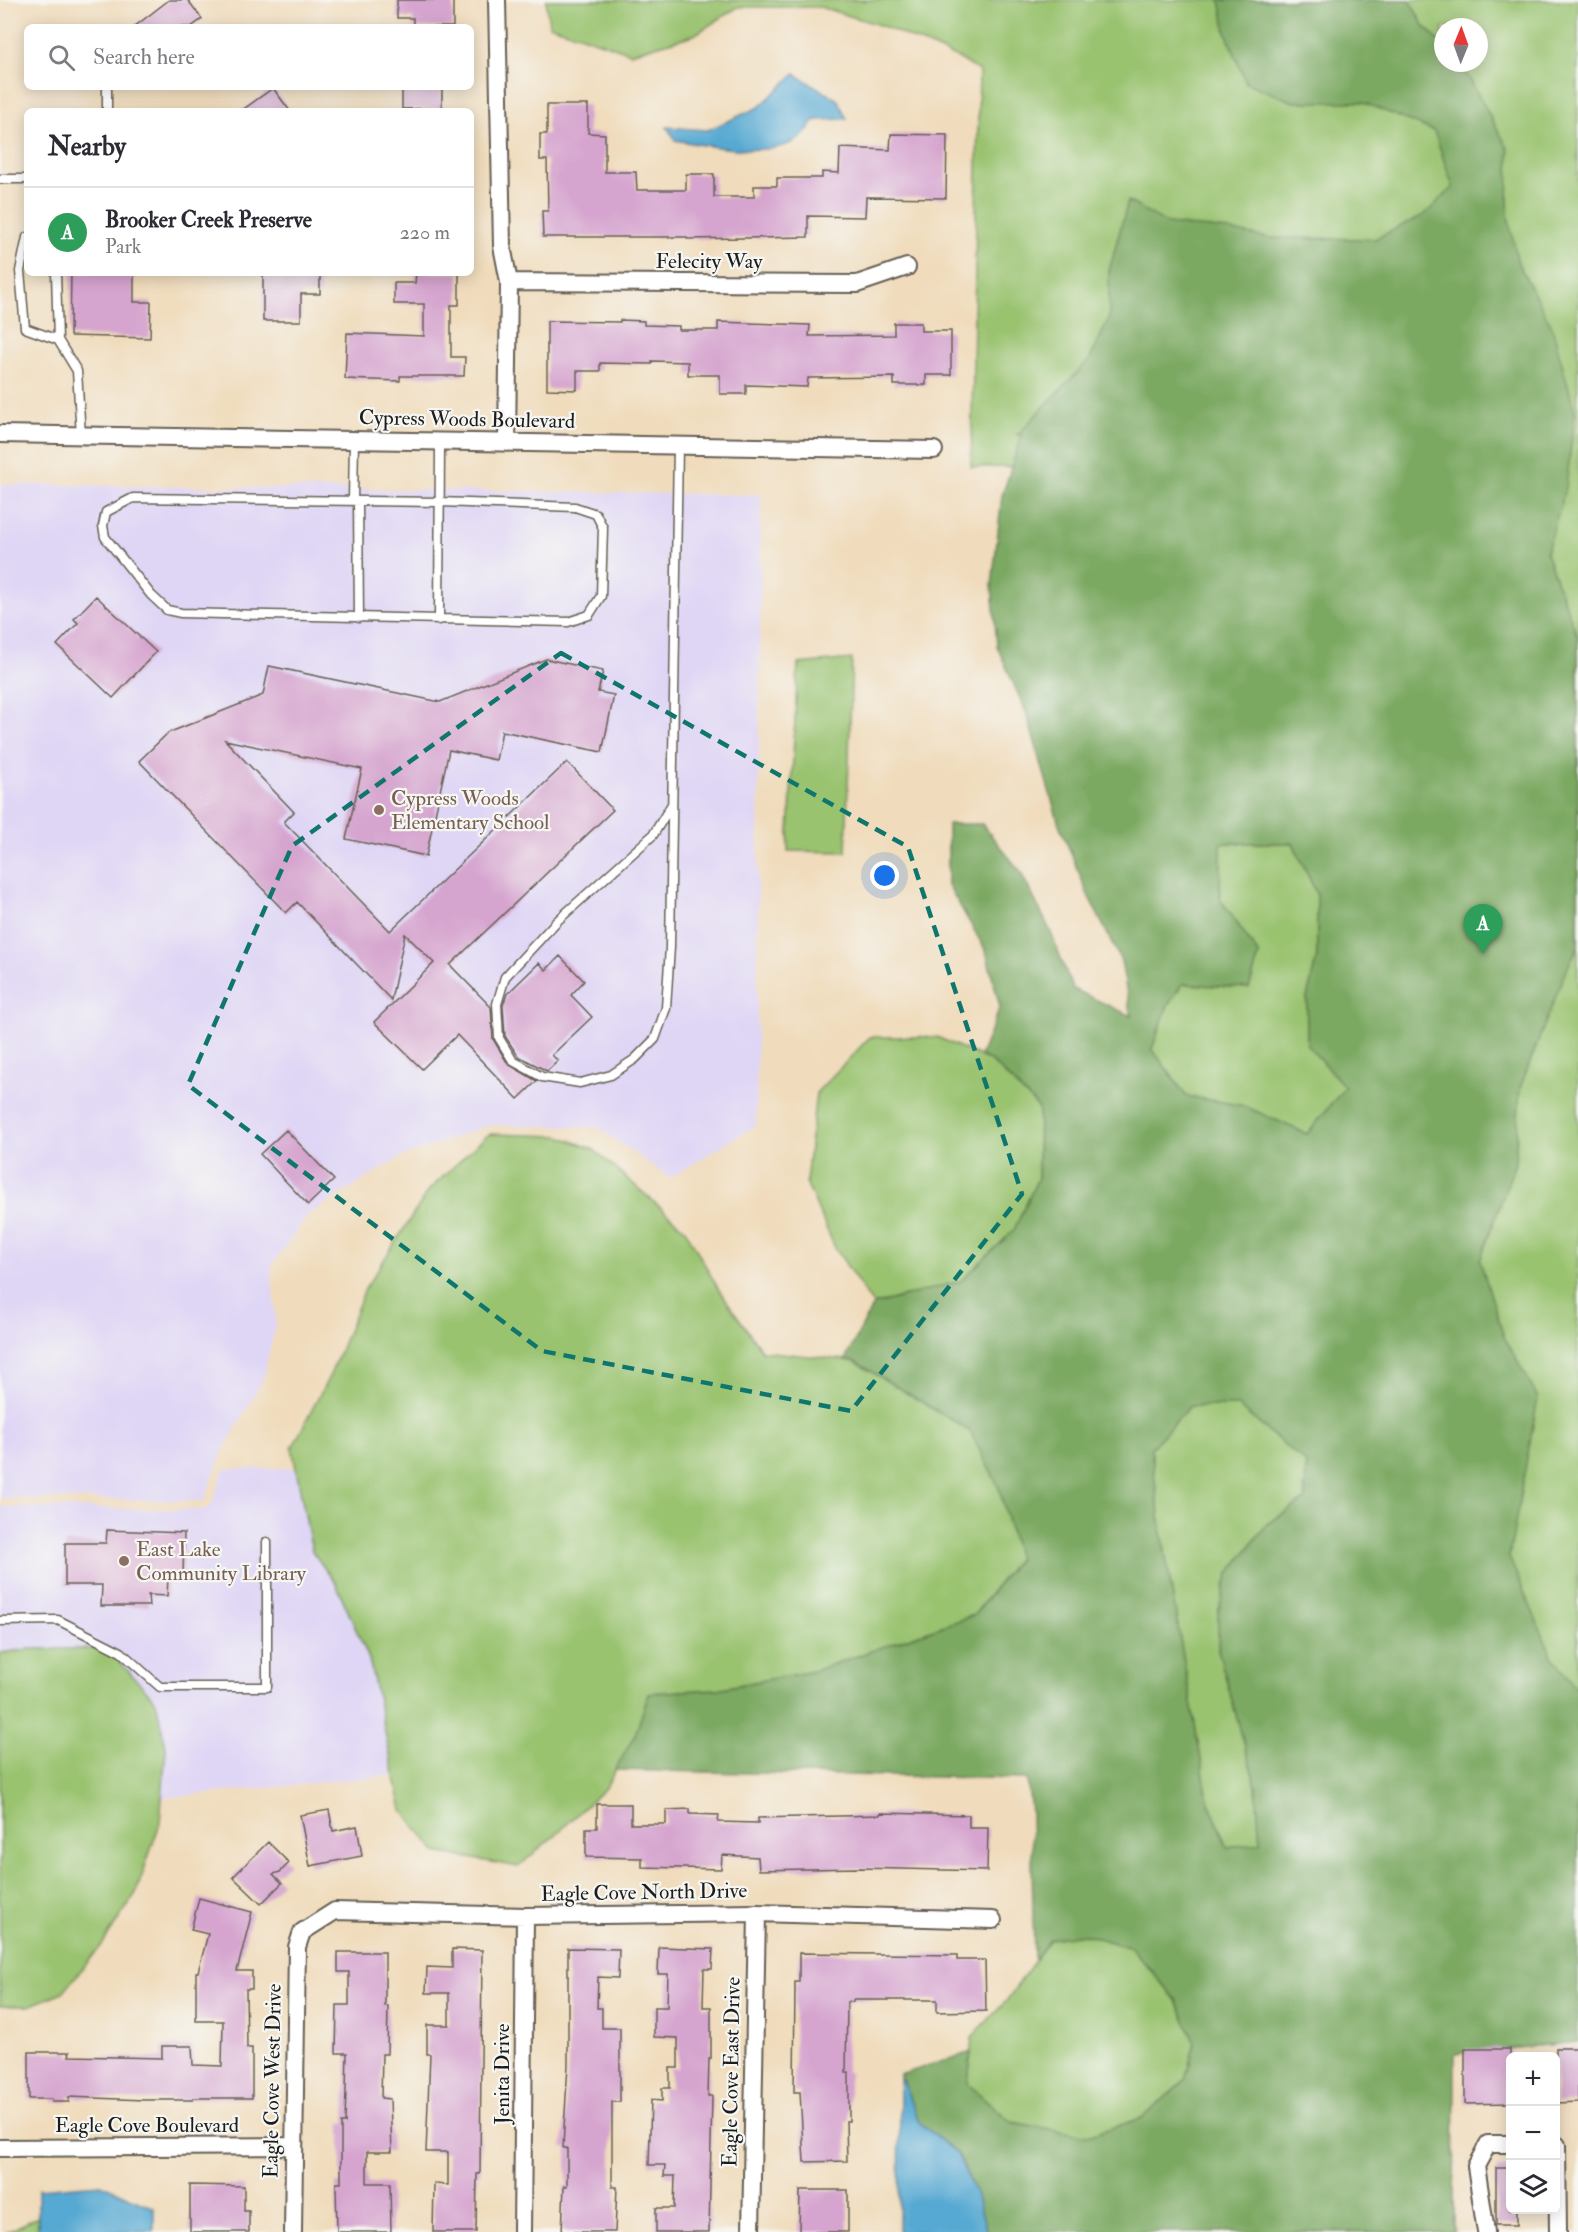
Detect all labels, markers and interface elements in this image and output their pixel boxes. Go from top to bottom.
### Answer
north arrow [1434,18,1488,72]
search box [24,24,474,90]
icon: search [45,41,78,74]
text: Search here [93,43,195,71]
text: Nearby [48,131,126,163]
text: Brooker Creek Preserve [105,206,312,234]
text: A [61,220,74,245]
text: 220 m [400,220,450,245]
text: Park [105,234,141,259]
street label: Felecity Way [655,248,763,275]
street label: Cypress Woods Boulevard [359,404,576,435]
place label: Cypress Woods Elementary School [391,785,550,836]
marker: Cypress Woods Elementary School [372,803,386,817]
your location [870,861,899,890]
pin: A [1464,904,1502,954]
place label: East Lake Community Library [136,1536,307,1587]
marker: East Lake Community Library [117,1554,131,1568]
street label: Eagle Cove North Drive [541,1877,748,1908]
street label: Eagle Cove East Drive [716,1976,747,2167]
street label: Eagle Cove West Drive [257,1983,288,2179]
street label: Jenita Drive [489,2023,516,2126]
map controls [1506,2052,1560,2214]
button: + [1506,2052,1560,2106]
button: − [1506,2106,1560,2160]
street label: Eagle Cove Boulevard [55,2112,240,2139]
button: layers [1506,2160,1560,2214]

